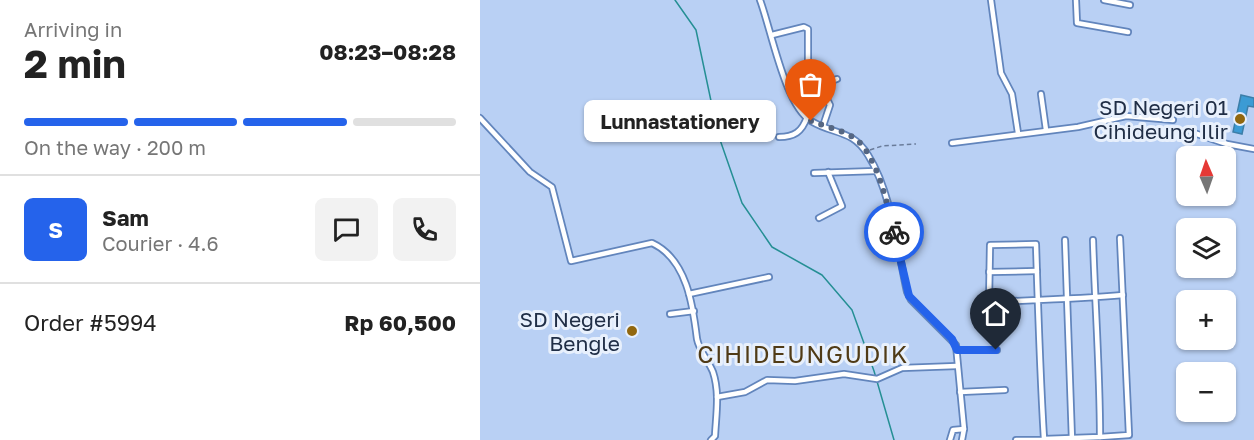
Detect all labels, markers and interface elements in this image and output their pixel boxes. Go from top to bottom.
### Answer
text: Arriving in [24,17,122,41]
text: 08:23–08:28 [319,38,456,65]
text: 2 min [24,40,126,87]
pin [785,59,836,121]
icon: bag [794,68,827,101]
place label: SD Negeri 01 Cihideung Ilir [1094,94,1228,144]
callout: Lunnastationery [583,100,775,142]
text: Lunnastationery [600,109,760,133]
marker: SD Negeri 01 Cihideung Ilir [1233,112,1247,126]
text: On the way · 200 m [24,135,206,159]
north arrow [1176,146,1236,206]
map controls [1176,146,1236,422]
button: chat [315,198,378,261]
button: phone [393,198,456,261]
courier [864,202,924,262]
text: Sam [102,204,149,231]
text: S [48,216,63,243]
icon: bike [878,216,911,249]
button: layers [1176,218,1236,278]
text: Courier · 4.6 [102,231,219,255]
pin [970,288,1021,350]
button: + [1176,290,1236,350]
icon: home [979,297,1012,330]
place label: SD Negeri Bengle [520,306,620,356]
text: Order #5994 [24,309,157,336]
text: Rp 60,500 [344,309,456,336]
marker: SD Negeri Bengle [625,324,639,338]
district label: CIHIDEUNGUDIK [697,339,909,368]
button: − [1176,362,1236,422]

